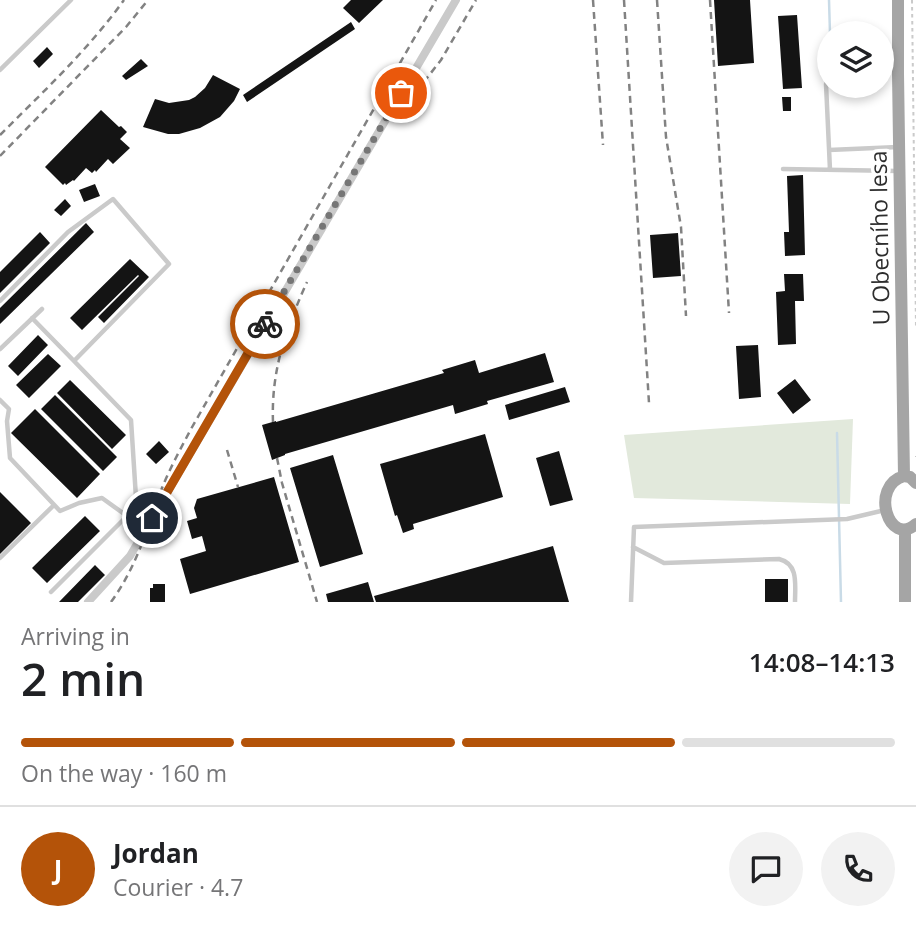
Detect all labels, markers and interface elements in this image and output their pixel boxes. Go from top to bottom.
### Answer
map controls [817,21,894,98]
button: layers [817,21,894,98]
pin [371,63,431,123]
icon: bag [382,74,420,112]
street label: U Obecního lesa [861,150,897,326]
courier [230,289,300,359]
icon: bike [246,305,284,343]
pin [122,488,182,548]
icon: home [133,499,171,537]
text: Arriving in [21,620,130,652]
text: 14:08–14:13 [749,644,895,680]
text: 2 min [21,647,145,709]
text: On the way · 160 m [21,757,227,789]
button: chat [729,832,803,906]
button: phone [821,832,895,906]
text: Jordan [113,835,199,871]
text: J [54,851,62,887]
text: Courier · 4.7 [113,871,243,903]

